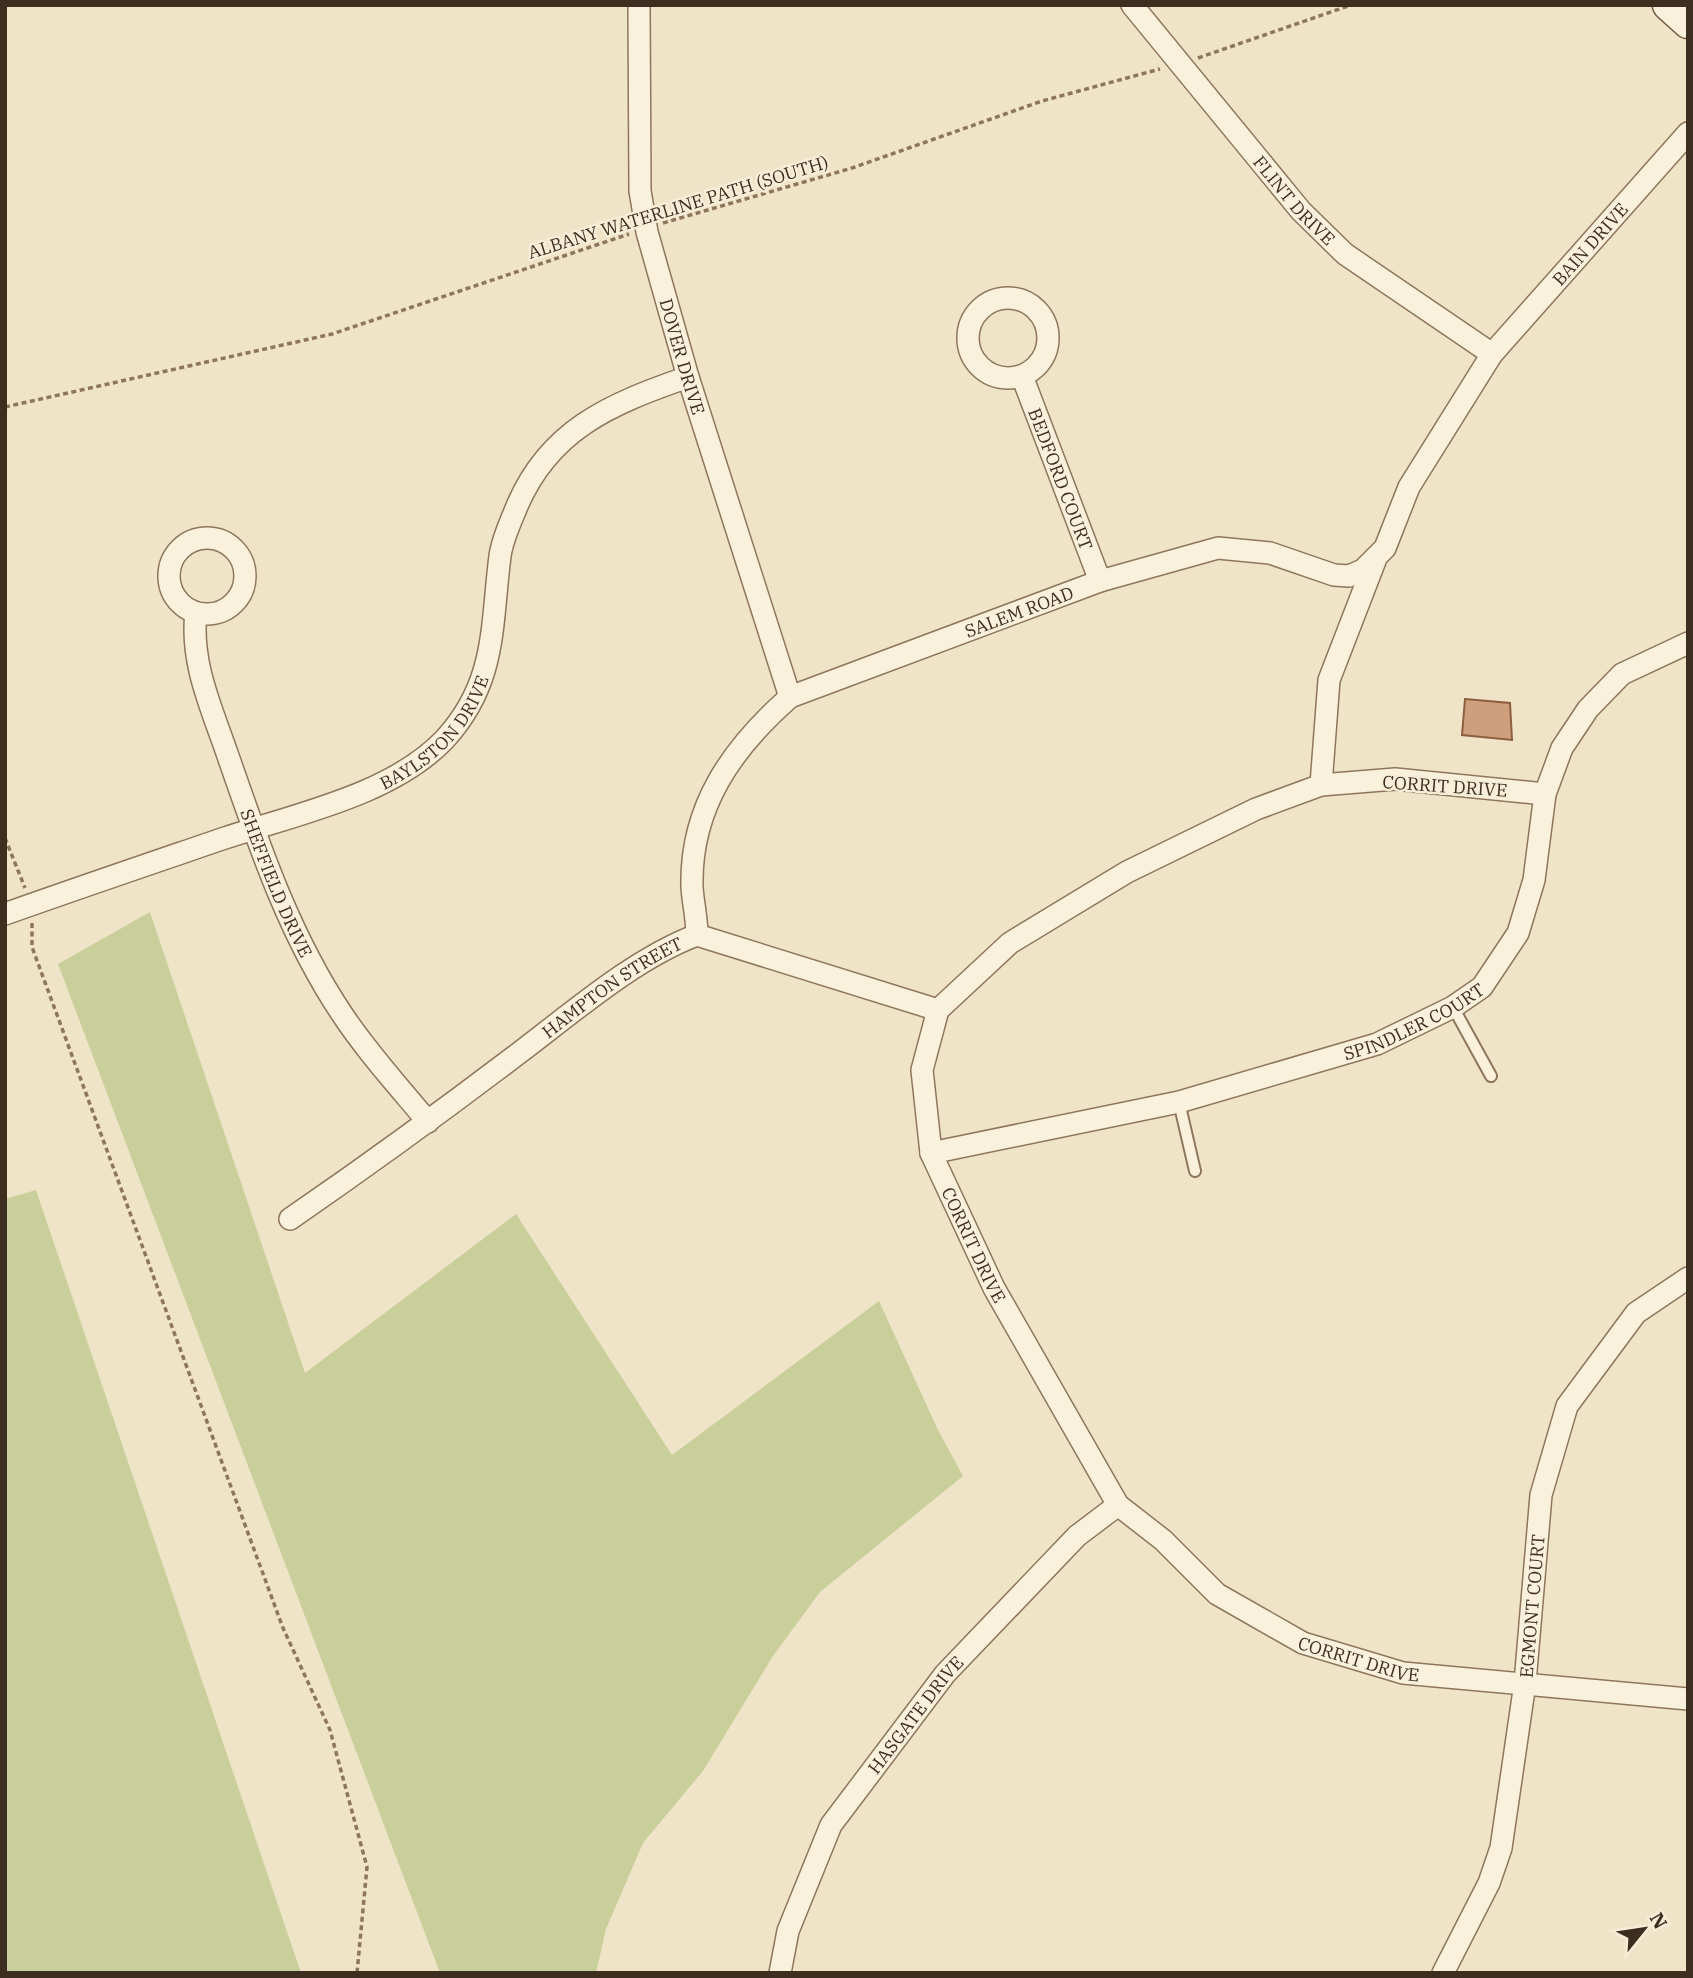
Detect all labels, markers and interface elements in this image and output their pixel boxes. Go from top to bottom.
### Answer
street label: ALBANY WATERLINE PATH (SOUTH) [525,150,831,264]
street label: FLINT DRIVE [1248,151,1340,250]
street label: BAIN DRIVE [1547,198,1632,290]
street label: DOVER DRIVE [655,296,711,417]
street label: BEDFORD COURT [1024,405,1099,553]
street label: SALEM ROAD [961,581,1076,642]
street label: BAYLSTON DRIVE [375,672,493,794]
street label: CORRIT DRIVE [1382,770,1508,802]
street label: SHEFFIELD DRIVE [236,806,318,961]
street label: HAMPTON STREET [537,931,686,1043]
street label: SPINDLER COURT [1340,977,1489,1065]
street label: CORRIT DRIVE [937,1183,1011,1307]
street label: EGMONT COURT [1514,1533,1549,1679]
street label: CORRIT DRIVE [1295,1631,1420,1686]
street label: HASGATE DRIVE [862,1651,968,1778]
north arrow [1609,1894,1679,1964]
text: N [1645,1908,1673,1933]

